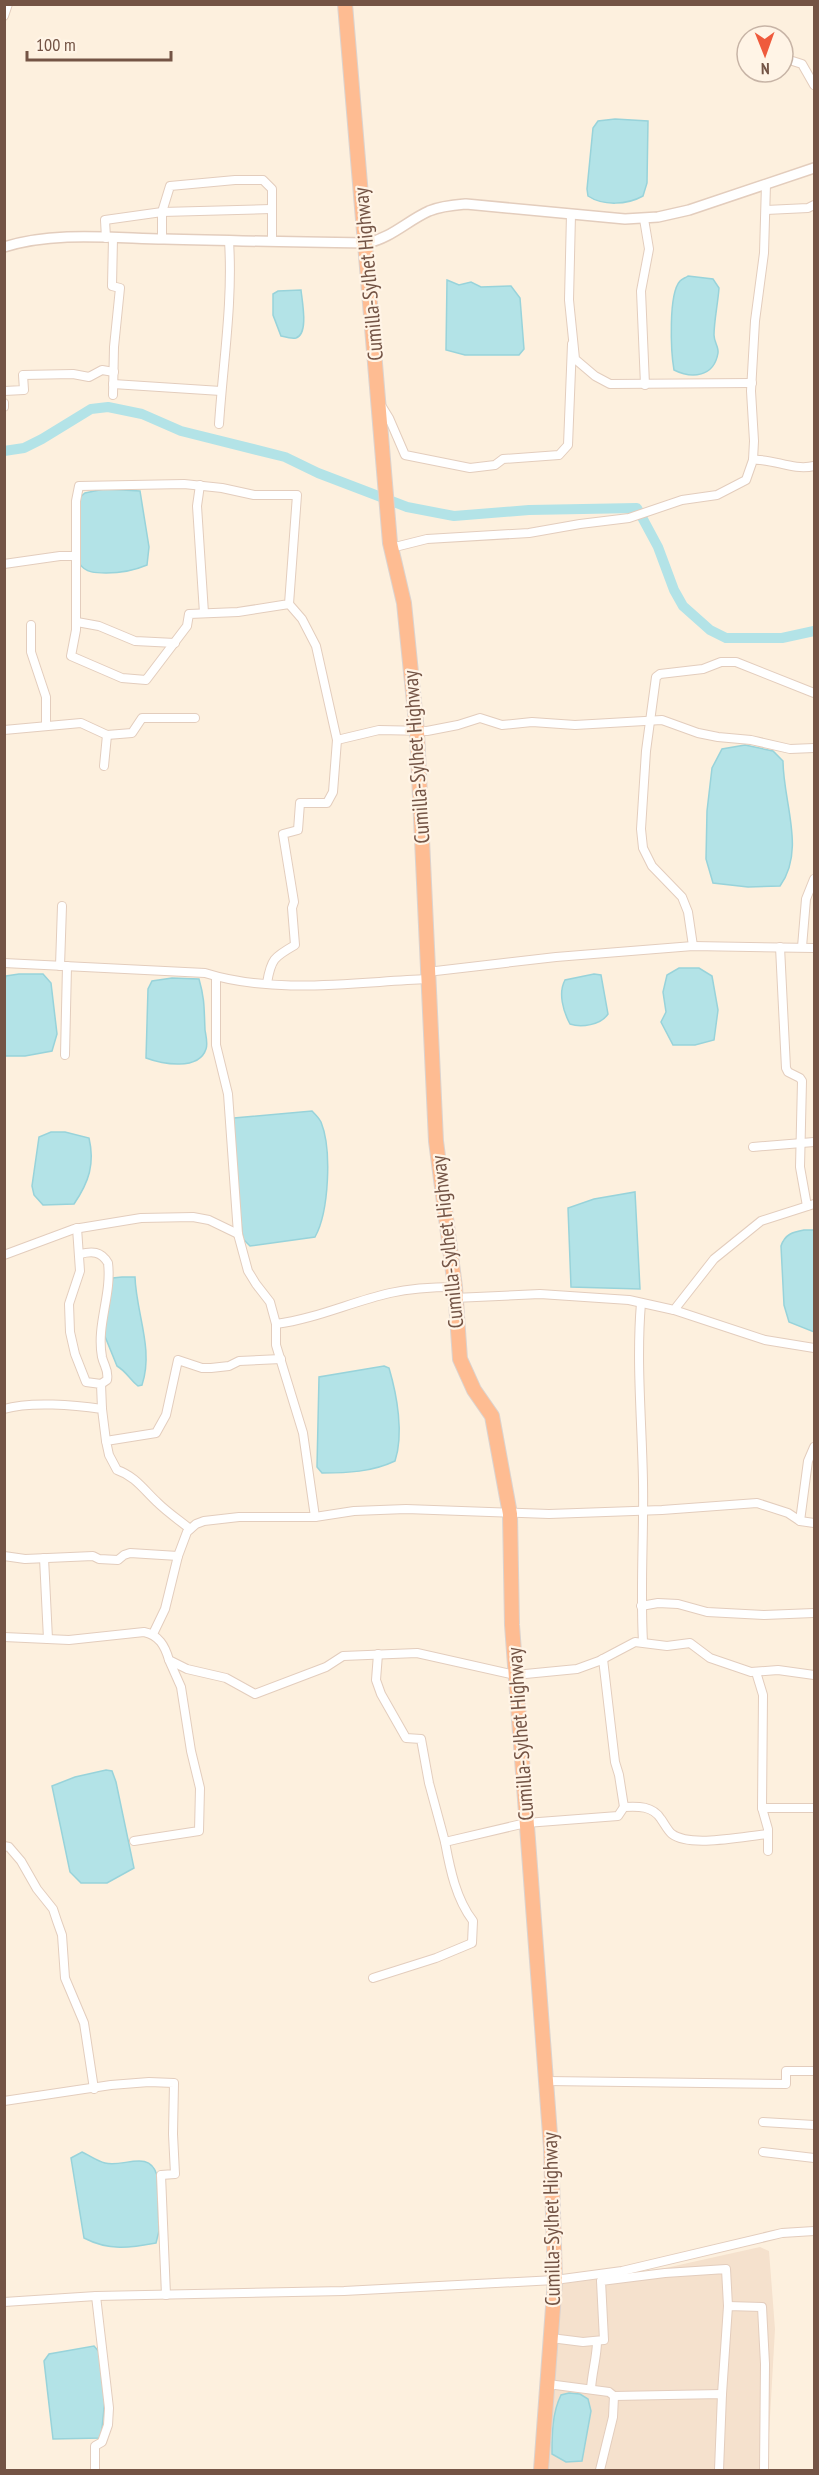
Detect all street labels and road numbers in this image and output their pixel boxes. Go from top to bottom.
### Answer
street label: Cumilla-Sylhet Highway [347,186,389,362]
street label: Cumilla-Sylhet Highway [396,669,436,845]
street label: Cumilla-Sylhet Highway [424,1154,470,1330]
street label: Cumilla-Sylhet Highway [500,1646,540,1822]
street label: Cumilla-Sylhet Highway [536,2132,566,2306]

